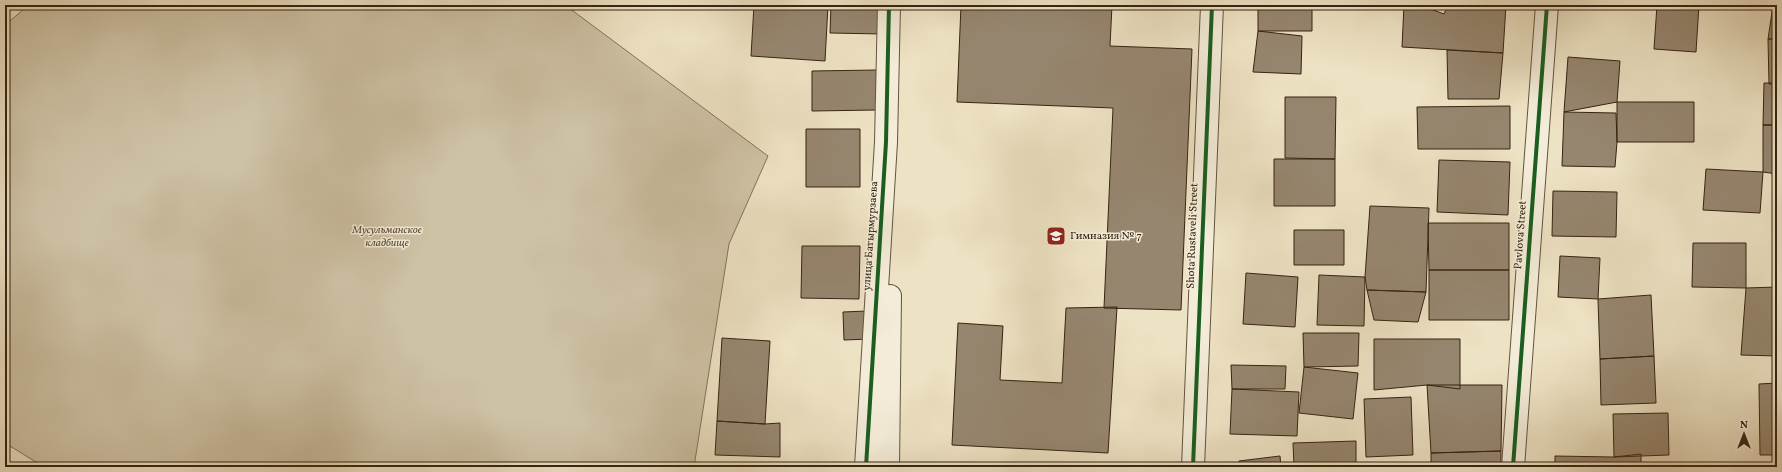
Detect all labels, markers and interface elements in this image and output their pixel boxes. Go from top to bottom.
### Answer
street label: улица Батырмурзаева [860,180,882,291]
street label: Shota Rustaveli Street [1184,183,1202,289]
street label: Pavlova Street [1511,200,1531,270]
park label: Мусульманское кладбище [351,223,422,251]
school or university icon: Гимназия № 7 [1045,225,1067,247]
place label: Гимназия № 7 [1070,229,1142,244]
north arrow [1724,414,1764,454]
text: N [1740,418,1748,433]

